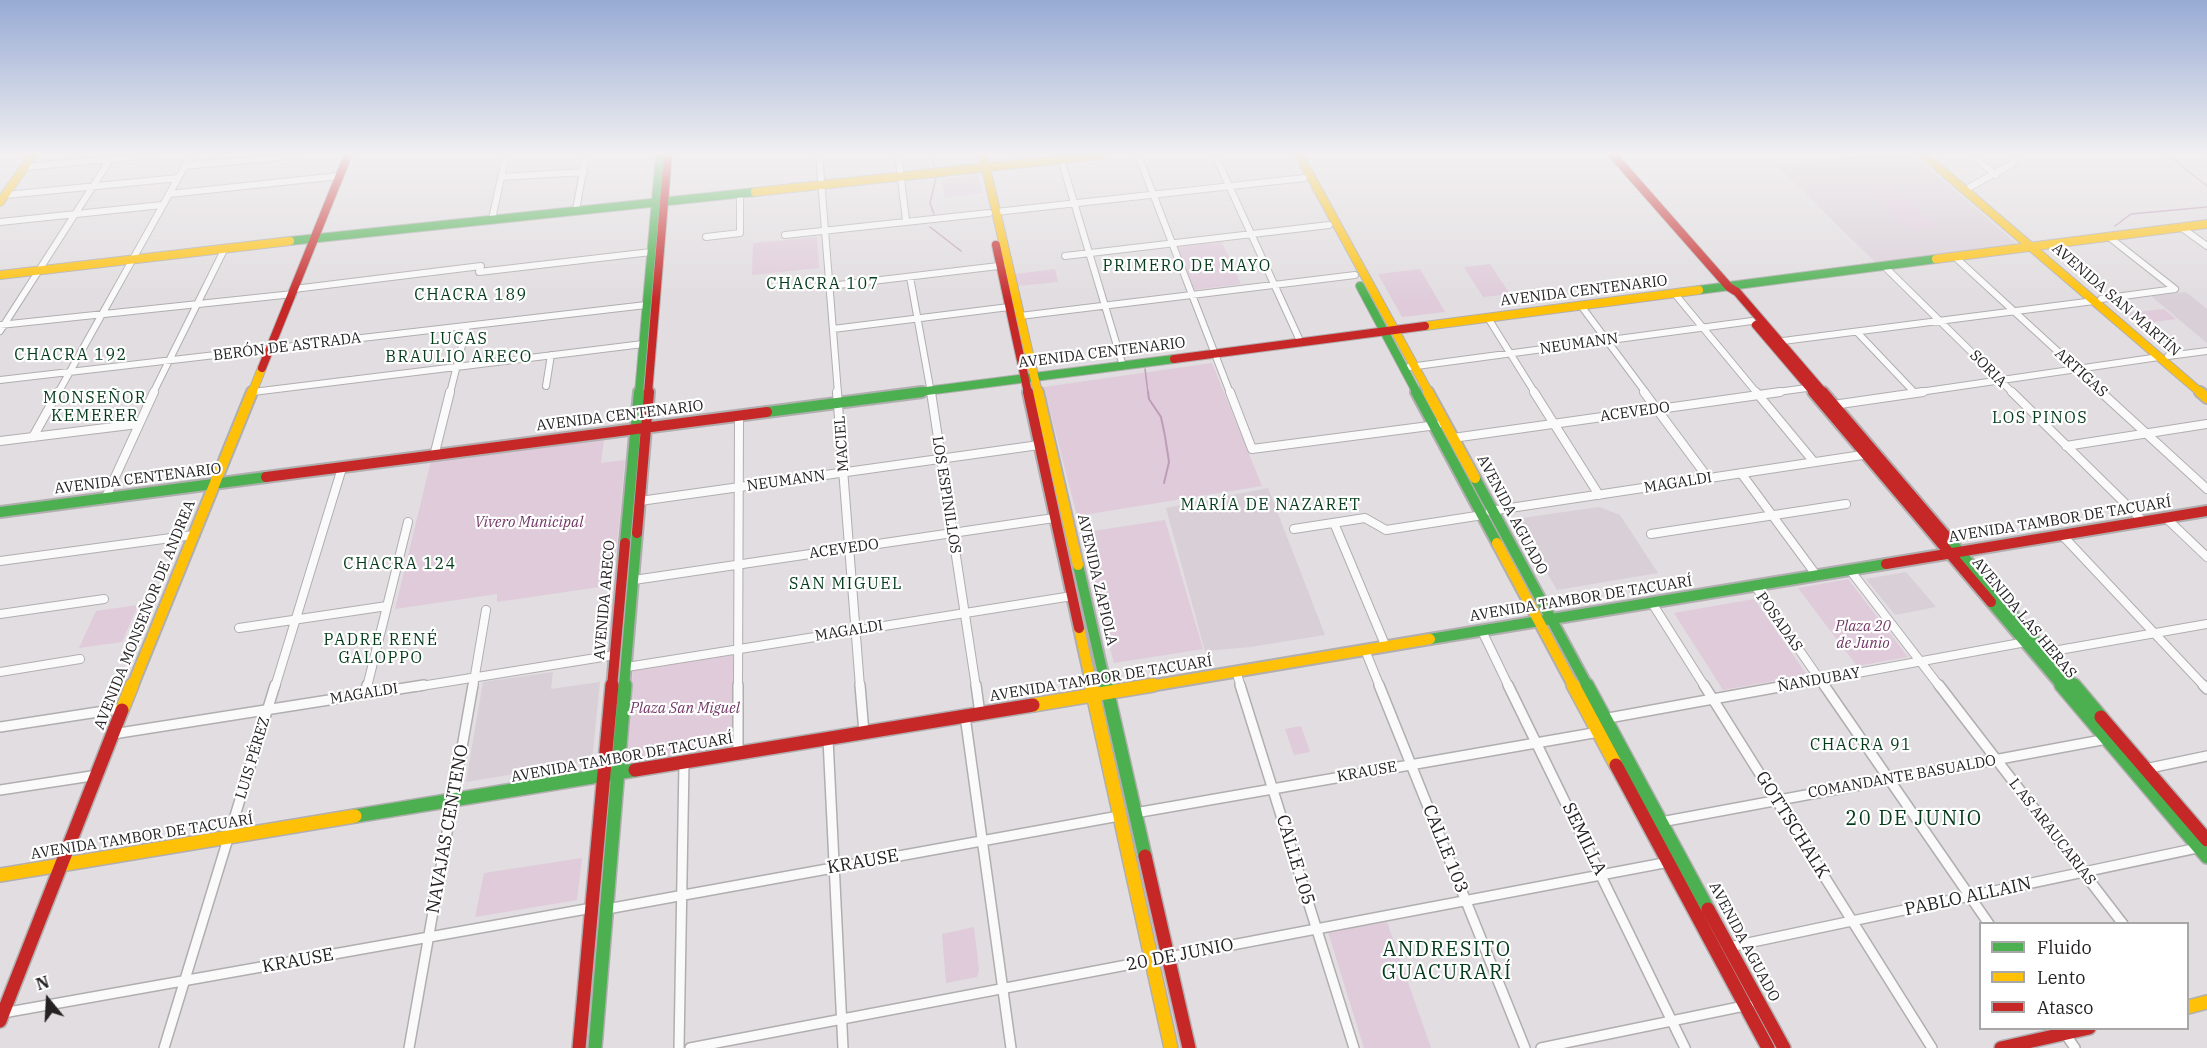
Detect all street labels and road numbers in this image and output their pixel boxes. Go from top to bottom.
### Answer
street label: AVENIDA SAN MARTÍN [2048,239,2184,361]
street label: AVENIDA CENTENARIO [1499,272,1669,310]
street label: BERÓN DE ASTRADA [212,329,362,365]
street label: NEUMANN [1539,330,1619,358]
street label: AVENIDA CENTENARIO [1017,334,1187,372]
street label: ARTIGAS [2051,345,2111,401]
street label: SORIA [1966,347,2010,391]
street label: AVENIDA CENTENARIO [535,397,705,435]
street label: ACEVEDO [1599,398,1671,426]
street label: MACIEL [831,415,853,473]
street label: LOS ESPINILLOS [928,435,964,555]
street label: AVENIDA AGUADO [1473,452,1551,578]
street label: AVENIDA CENTENARIO [53,460,223,498]
street label: NEUMANN [746,467,826,495]
street label: MAGALDI [1643,469,1713,497]
street label: AVENIDA TAMBOR DE TACUARÍ [1947,494,2173,546]
street label: AVENIDA MONSEÑOR DE ANDREA [91,498,199,732]
street label: AVENIDA ZAPIOLA [1073,512,1121,648]
street label: ACEVEDO [808,535,880,563]
street label: AVENIDA ARECO [591,539,619,661]
street label: AVENIDA LAS HERAS [1968,554,2080,682]
street label: AVENIDA TAMBOR DE TACUARÍ [1468,573,1694,625]
street label: POSADAS [1752,589,1806,655]
street label: MAGALDI [814,617,884,645]
street label: AVENIDA TAMBOR DE TACUARÍ [988,653,1214,705]
street label: ÑANDUBAY [1776,664,1862,696]
street label: MAGALDI [329,680,399,708]
street label: LUIS PÉREZ [232,715,274,801]
street label: AVENIDA TAMBOR DE TACUARÍ [510,730,734,786]
street label: NAVAJAS CENTENO [422,743,474,915]
street label: COMANDANTE BASUALDO [1807,752,1997,802]
street label: KRAUSE [1336,758,1398,786]
street label: GOTTSCHALK [1751,768,1833,882]
street label: L AS ARAUCARIAS [2005,775,2099,889]
street label: SEMILLA [1557,799,1611,879]
street label: CALLE 103 [1418,802,1472,896]
street label: AVENIDA TAMBOR DE TACUARÍ [29,811,255,863]
street label: CALLE 105 [1271,812,1319,908]
street label: KRAUSE [826,845,900,879]
street label: PABLO ALLAIN [1903,873,2033,921]
street label: AVENIDA AGUADO [1705,879,1783,1005]
street label: 20 DE JUNIO [1125,934,1235,976]
street label: KRAUSE [261,944,335,978]

